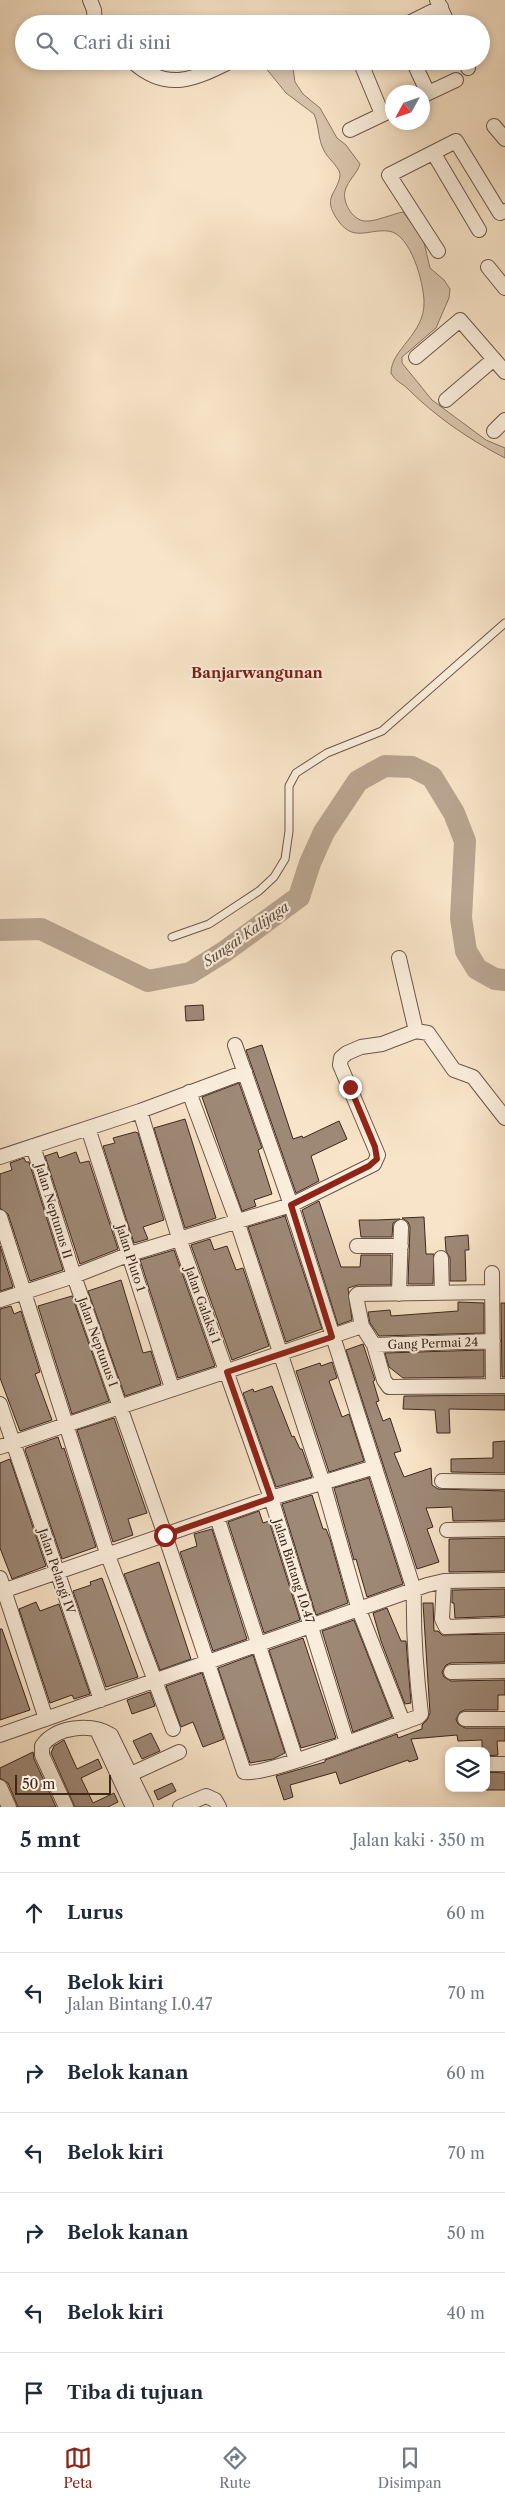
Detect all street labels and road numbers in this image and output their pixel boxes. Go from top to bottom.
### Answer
street label: Jalan Neptunus II [32,1160,76,1260]
street label: Jalan Pluto 1 [112,1221,149,1293]
street label: Jalan Galaksi 1 [181,1263,224,1346]
street label: Jalan Neptunus I [74,1293,121,1389]
street label: Gang Permai 24 [387,1334,479,1352]
street label: Jalan Bintang I.0.47 [269,1515,318,1625]
street label: Jalan Pelangi IV [35,1525,79,1616]

